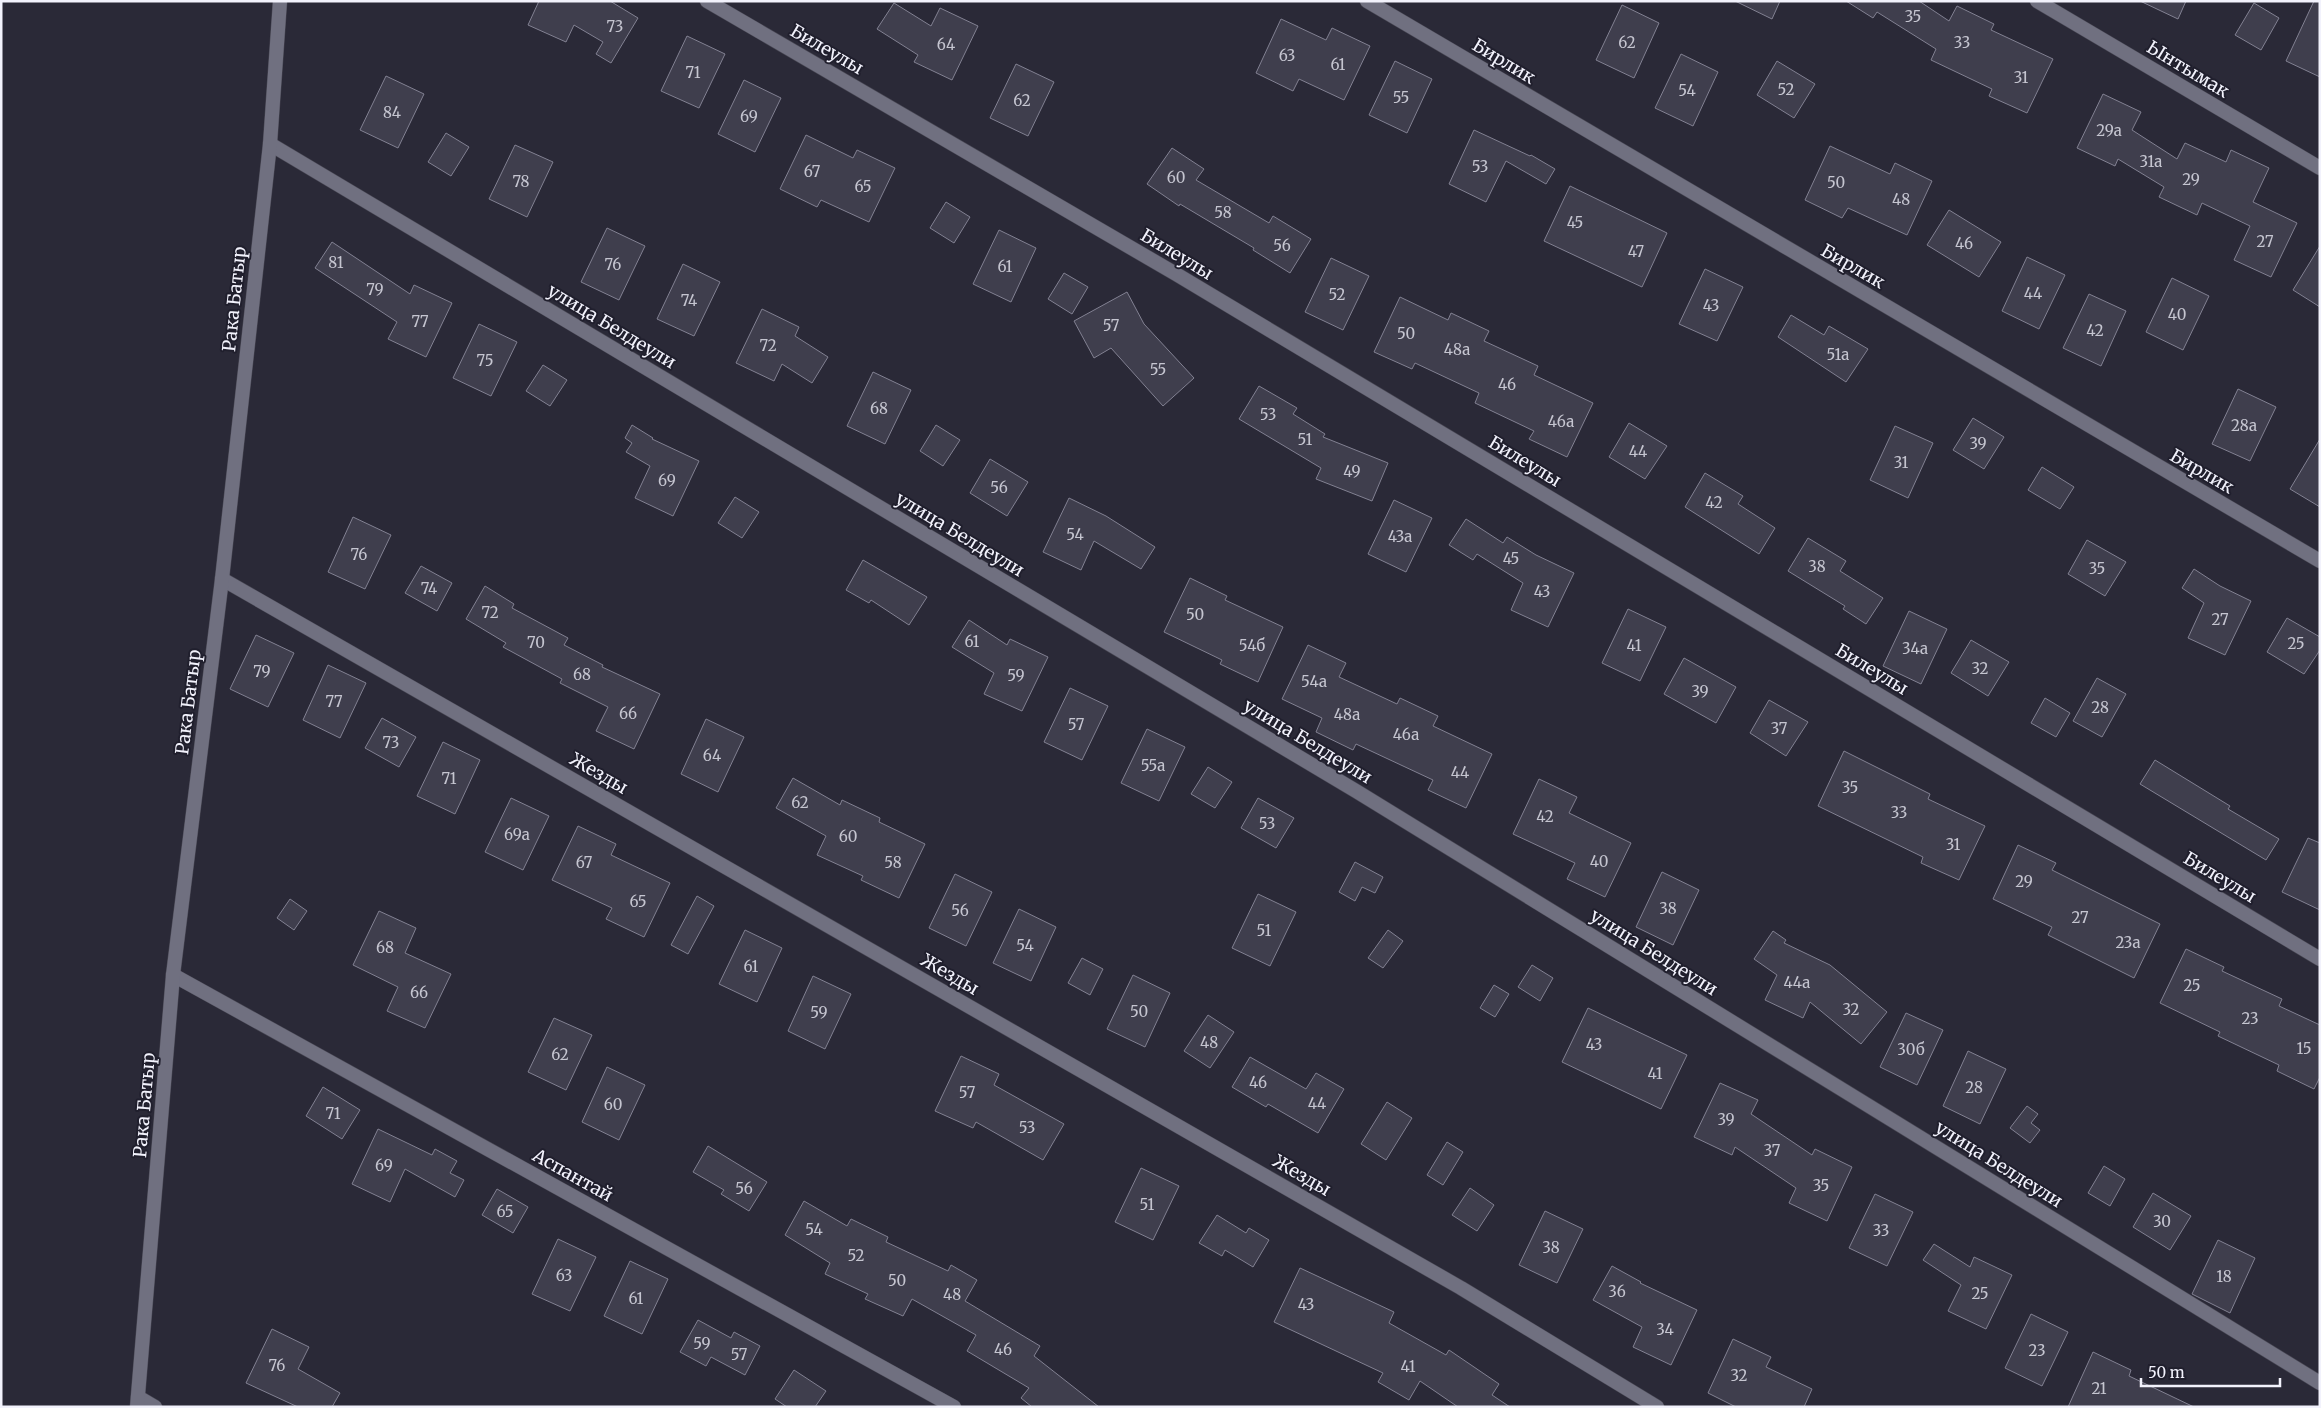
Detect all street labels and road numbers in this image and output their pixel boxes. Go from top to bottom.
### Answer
street label: Билеулы [786,19,868,79]
street label: Бирлик [1468,33,1540,89]
street label: Ынтымак [2143,35,2234,103]
street label: Билеулы [1136,223,1218,285]
street label: Бирлик [1817,239,1890,294]
street label: Рака Батыр [217,245,251,353]
street label: улица Белдеули [543,279,681,373]
street label: Билеулы [1484,430,1566,492]
street label: Бирлик [2166,444,2239,499]
street label: улица Белдеули [891,487,1029,581]
street label: Билеулы [1831,638,1913,700]
street label: Рака Батыр [170,648,206,756]
street label: улица Белдеули [1239,694,1377,788]
street label: Жезды [566,747,632,799]
street label: Билеулы [2179,846,2261,908]
street label: улица Белдеули [1586,904,1722,1000]
street label: Жезды [917,948,983,1000]
street label: Рака Батыр [128,1051,160,1159]
street label: улица Белдеули [1931,1116,2067,1212]
street label: Аспантай [528,1143,617,1206]
street label: Жезды [1269,1149,1335,1201]

